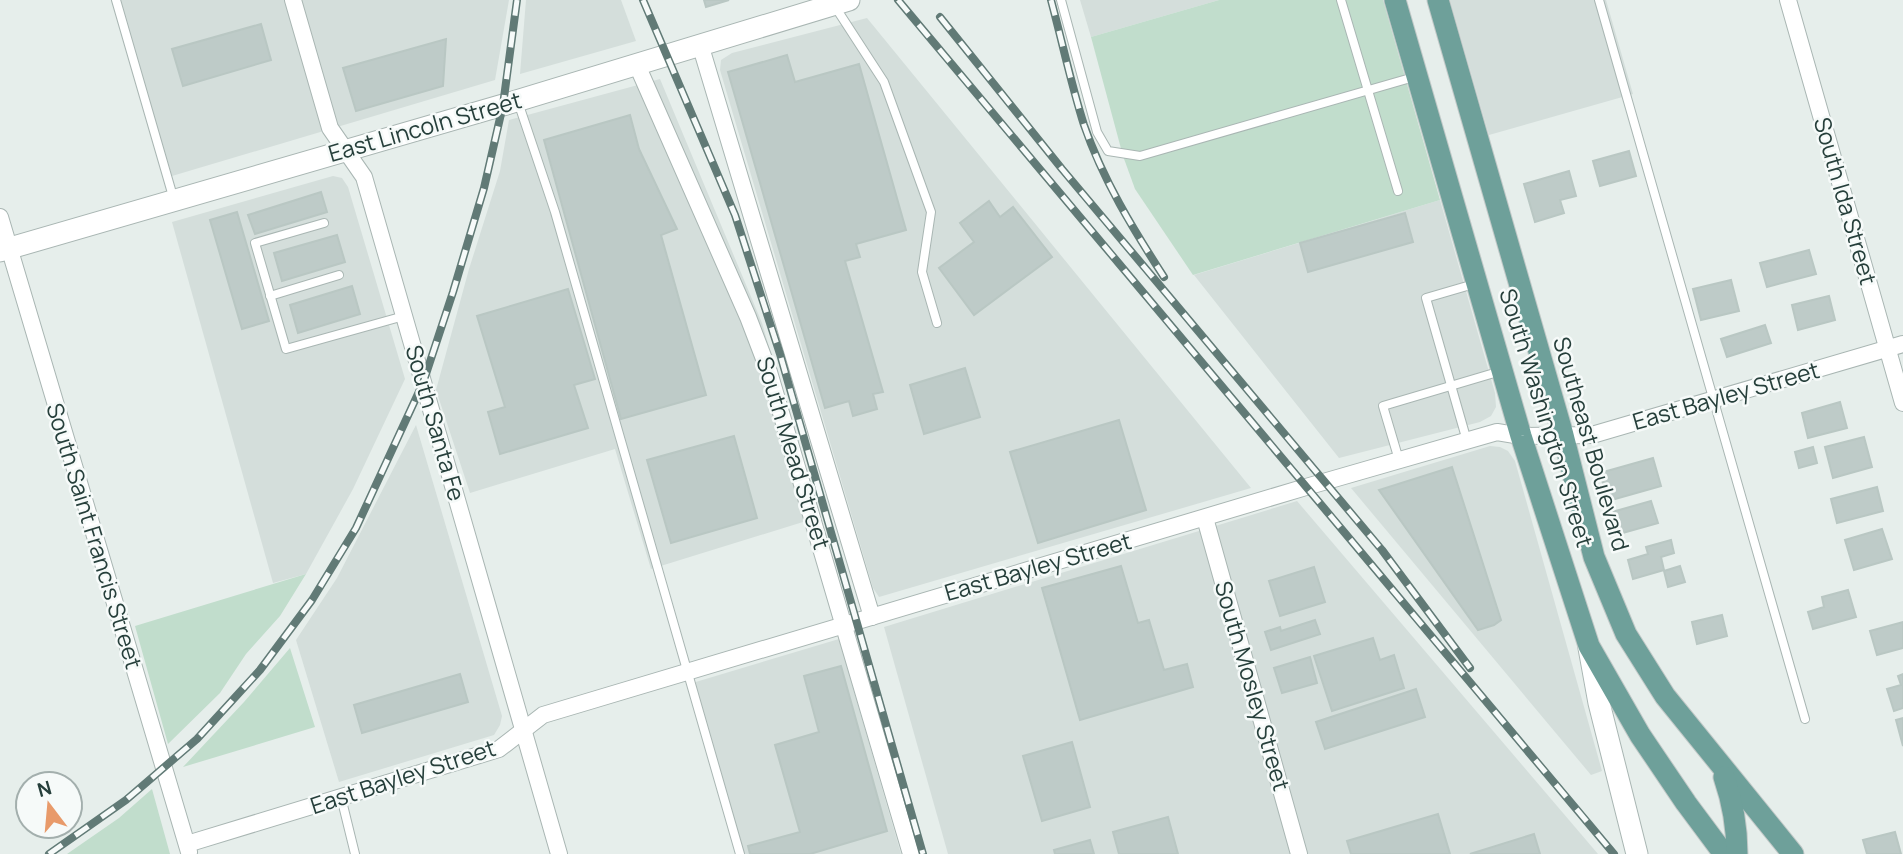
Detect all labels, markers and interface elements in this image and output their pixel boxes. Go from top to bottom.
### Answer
street label: East Lincoln Street [324,83,525,169]
street label: South Ida Street [1807,113,1885,288]
street label: South Washington Street [1492,285,1602,551]
street label: Southeast Boulevard [1546,333,1638,555]
street label: South Santa Fe [398,341,474,504]
street label: South Mead Street [749,352,838,553]
street label: East Bayley Street [1629,353,1823,437]
street label: South Saint Francis Street [39,399,151,673]
street label: East Bayley Street [941,524,1135,608]
street label: South Mosley Street [1208,577,1298,794]
street label: East Bayley Street [306,731,499,821]
north arrow [14,770,84,840]
text: N [34,774,54,803]

